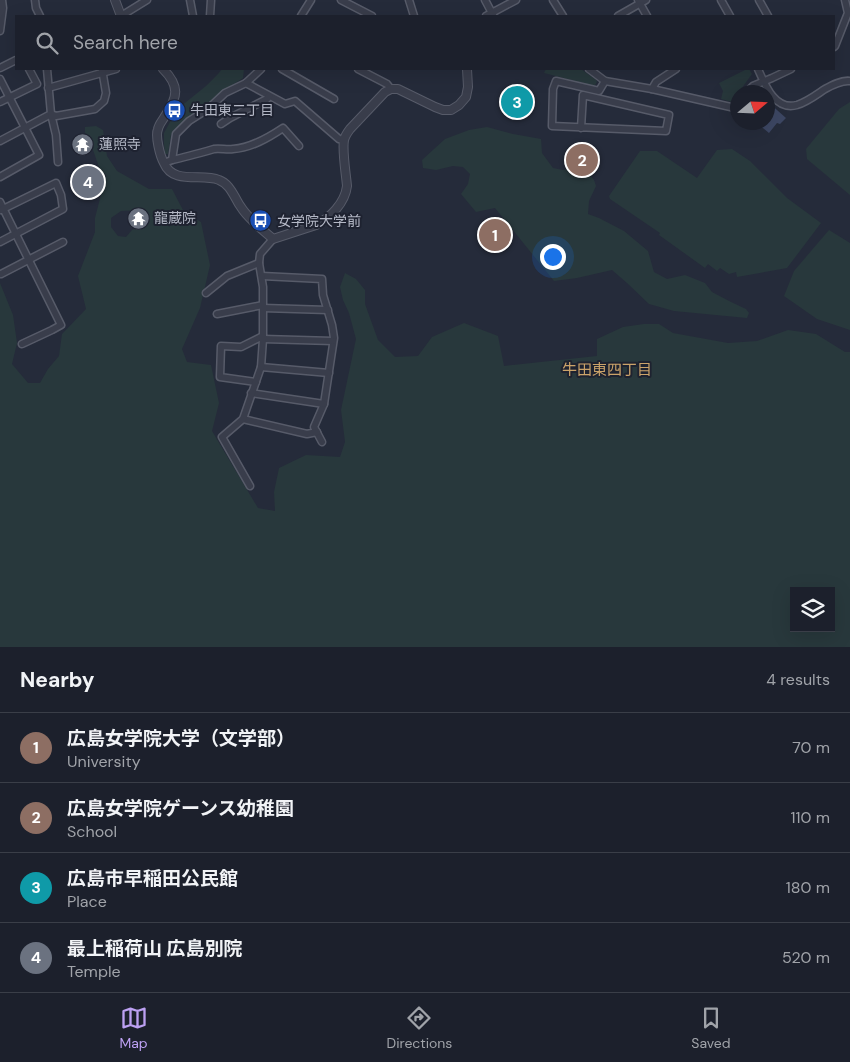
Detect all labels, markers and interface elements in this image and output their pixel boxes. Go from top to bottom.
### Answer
search box [15,15,835,70]
icon: search [33,29,61,57]
text: Search here [73,30,178,55]
pin: 3 [501,83,533,121]
north arrow [730,85,775,130]
bus stop icon: 牛田東二丁目 [162,98,186,122]
place label: 牛田東二丁目 [190,101,274,119]
temple icon: 蓮照寺 [71,132,95,156]
place label: 蓮照寺 [99,135,141,153]
pin: 2 [566,141,598,179]
pin: 4 [72,163,104,201]
temple icon: 龍蔵院 [126,206,150,230]
place label: 龍蔵院 [154,209,196,227]
bus stop icon: 女学院大学前 [249,209,273,233]
place label: 女学院大学前 [277,212,361,230]
pin: 1 [479,216,511,254]
your location [540,244,566,270]
district label: 牛田東四丁目 [562,360,652,380]
map controls [790,587,835,632]
button: layers [790,587,835,632]
text: Nearby [20,666,94,694]
text: 4 results [766,669,830,690]
text: 広島女学院大学（文学部） [67,726,295,751]
text: 1 [33,737,39,758]
text: 70 m [792,737,830,758]
text: University [67,751,141,772]
text: 広島女学院ゲーンス幼稚園 [67,796,294,821]
text: 2 [31,807,41,828]
text: 110 m [791,807,830,828]
text: School [67,821,117,842]
text: 広島市早稲田公民館 [67,866,238,891]
text: 3 [31,877,41,898]
text: 180 m [786,877,830,898]
text: Place [67,891,107,912]
text: 最上稲荷山 広島別院 [67,936,242,961]
text: 4 [31,947,41,968]
text: 520 m [782,947,830,968]
text: Temple [67,961,121,982]
tab: Map [119,1004,148,1052]
tab: Directions [387,1004,452,1052]
tab: Saved [691,1004,731,1052]

